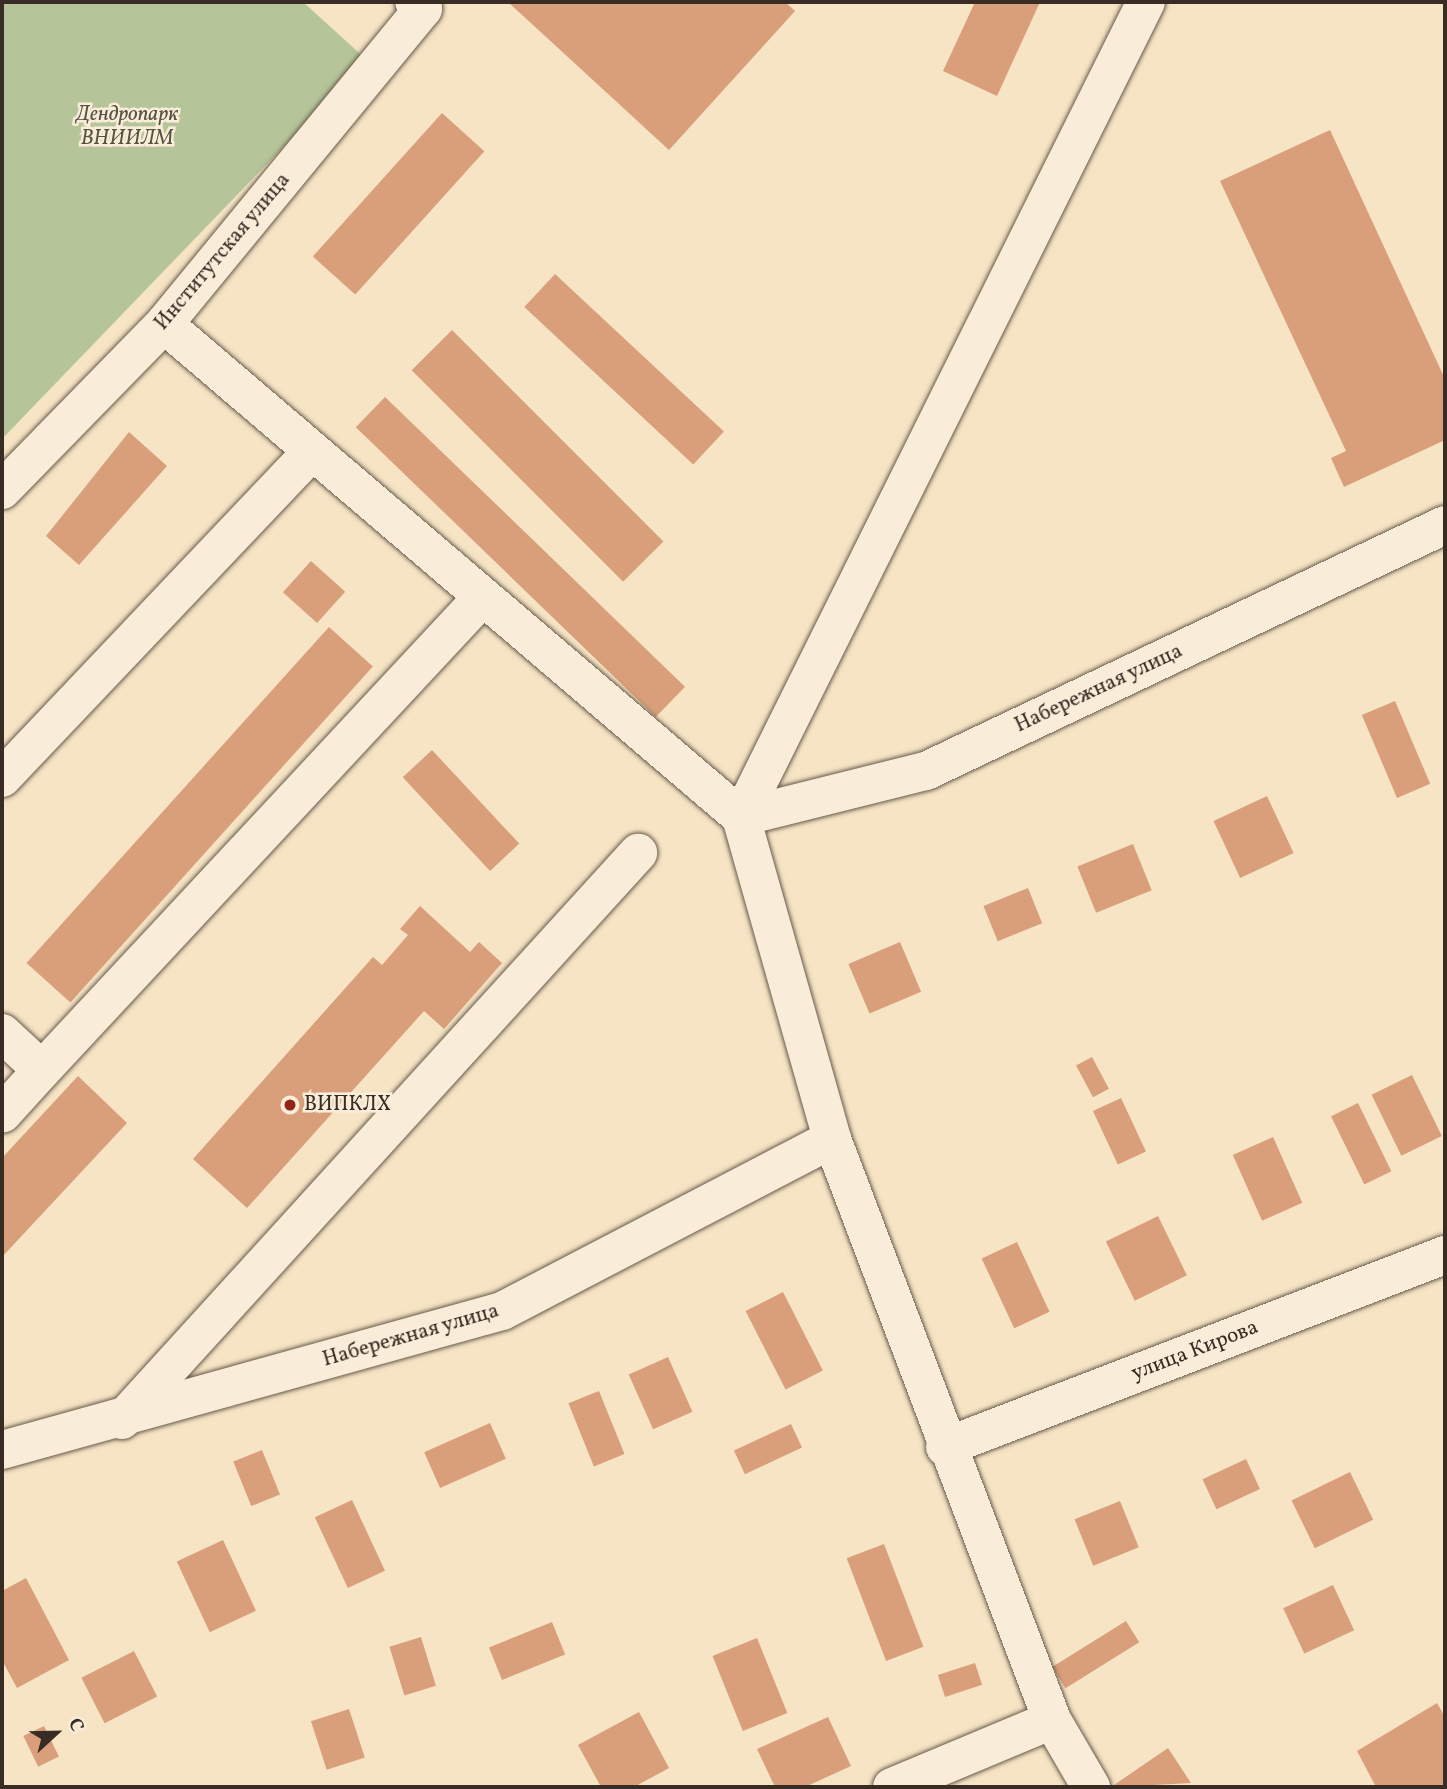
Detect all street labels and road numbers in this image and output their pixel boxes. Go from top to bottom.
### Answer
street label: Институтская улица [150,168,296,336]
street label: Набережная улица [1011,639,1187,739]
street label: Набережная улица [320,1299,502,1373]
street label: улица Кирова [1128,1315,1262,1387]

